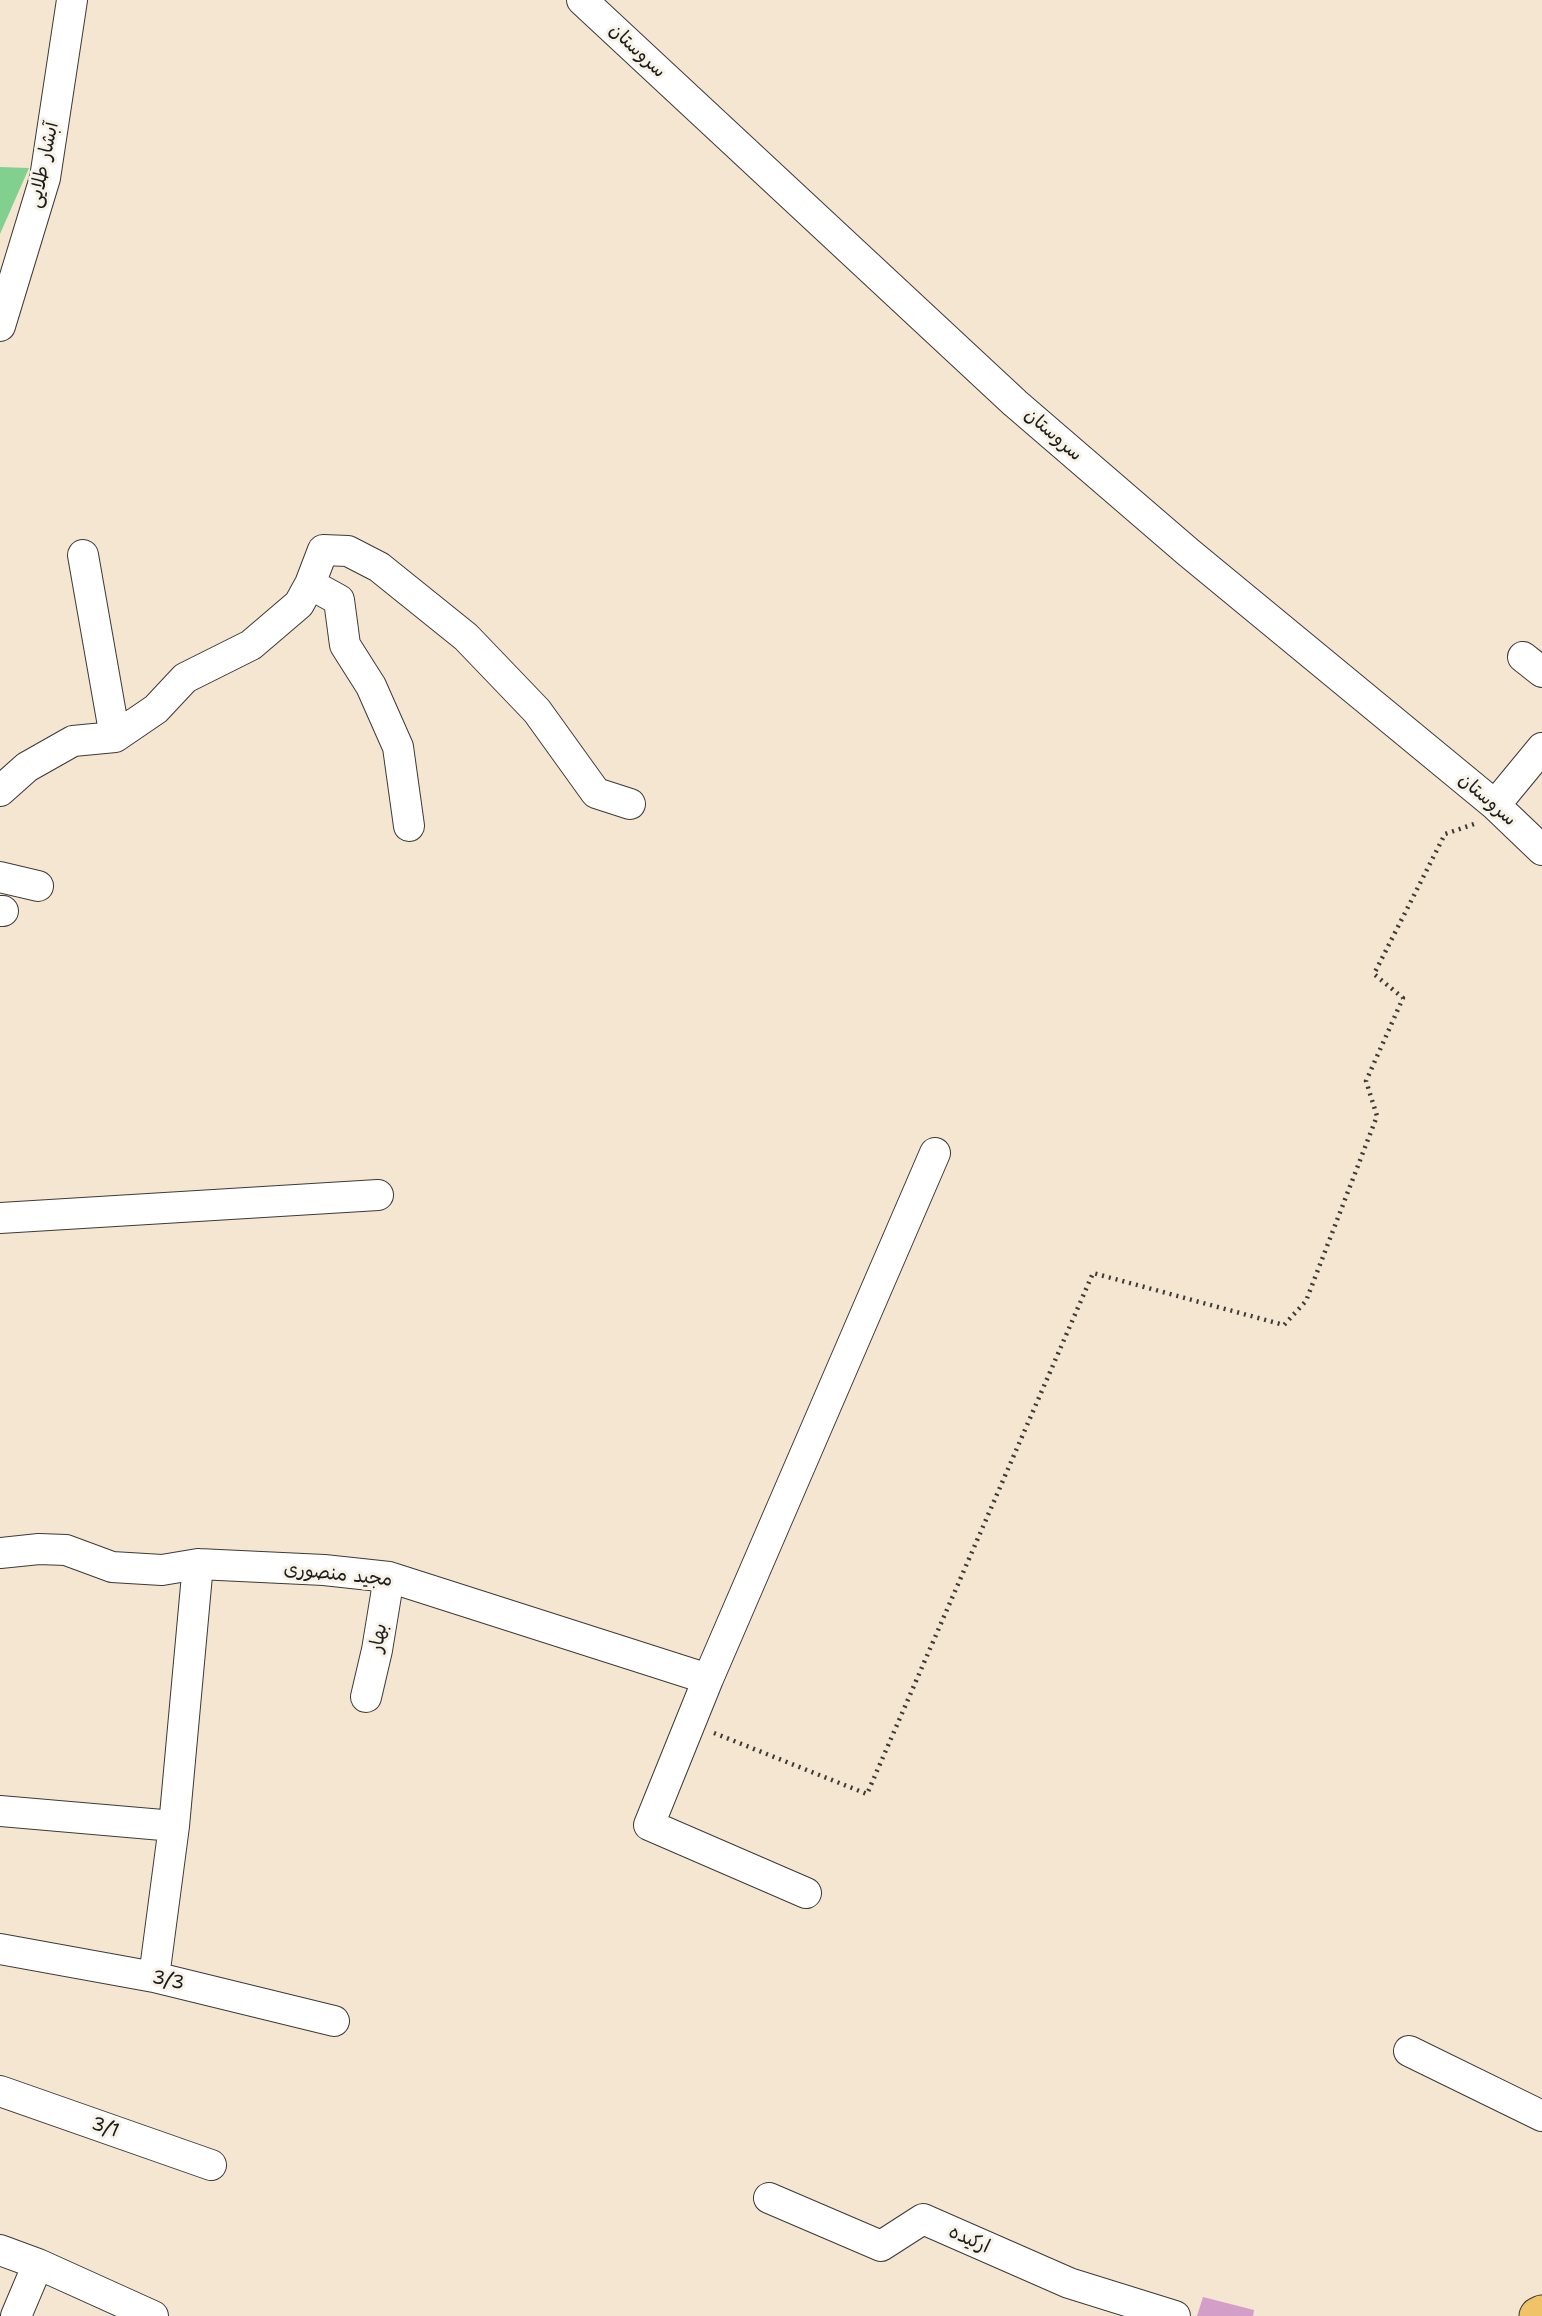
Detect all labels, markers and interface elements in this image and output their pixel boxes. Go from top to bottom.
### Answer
street label: سروستان [604,19,670,83]
street label: آبشار طلایی [24,120,64,210]
street label: سروستان [1019,404,1087,466]
street label: سروستان [1453,769,1521,831]
street label: مجید منصوری [283,1558,393,1592]
street label: بهار [365,1622,393,1654]
street label: 3/3 [149,1966,187,1996]
street label: 3/1 [88,2113,122,2143]
street label: ارکیده [945,2221,993,2259]

